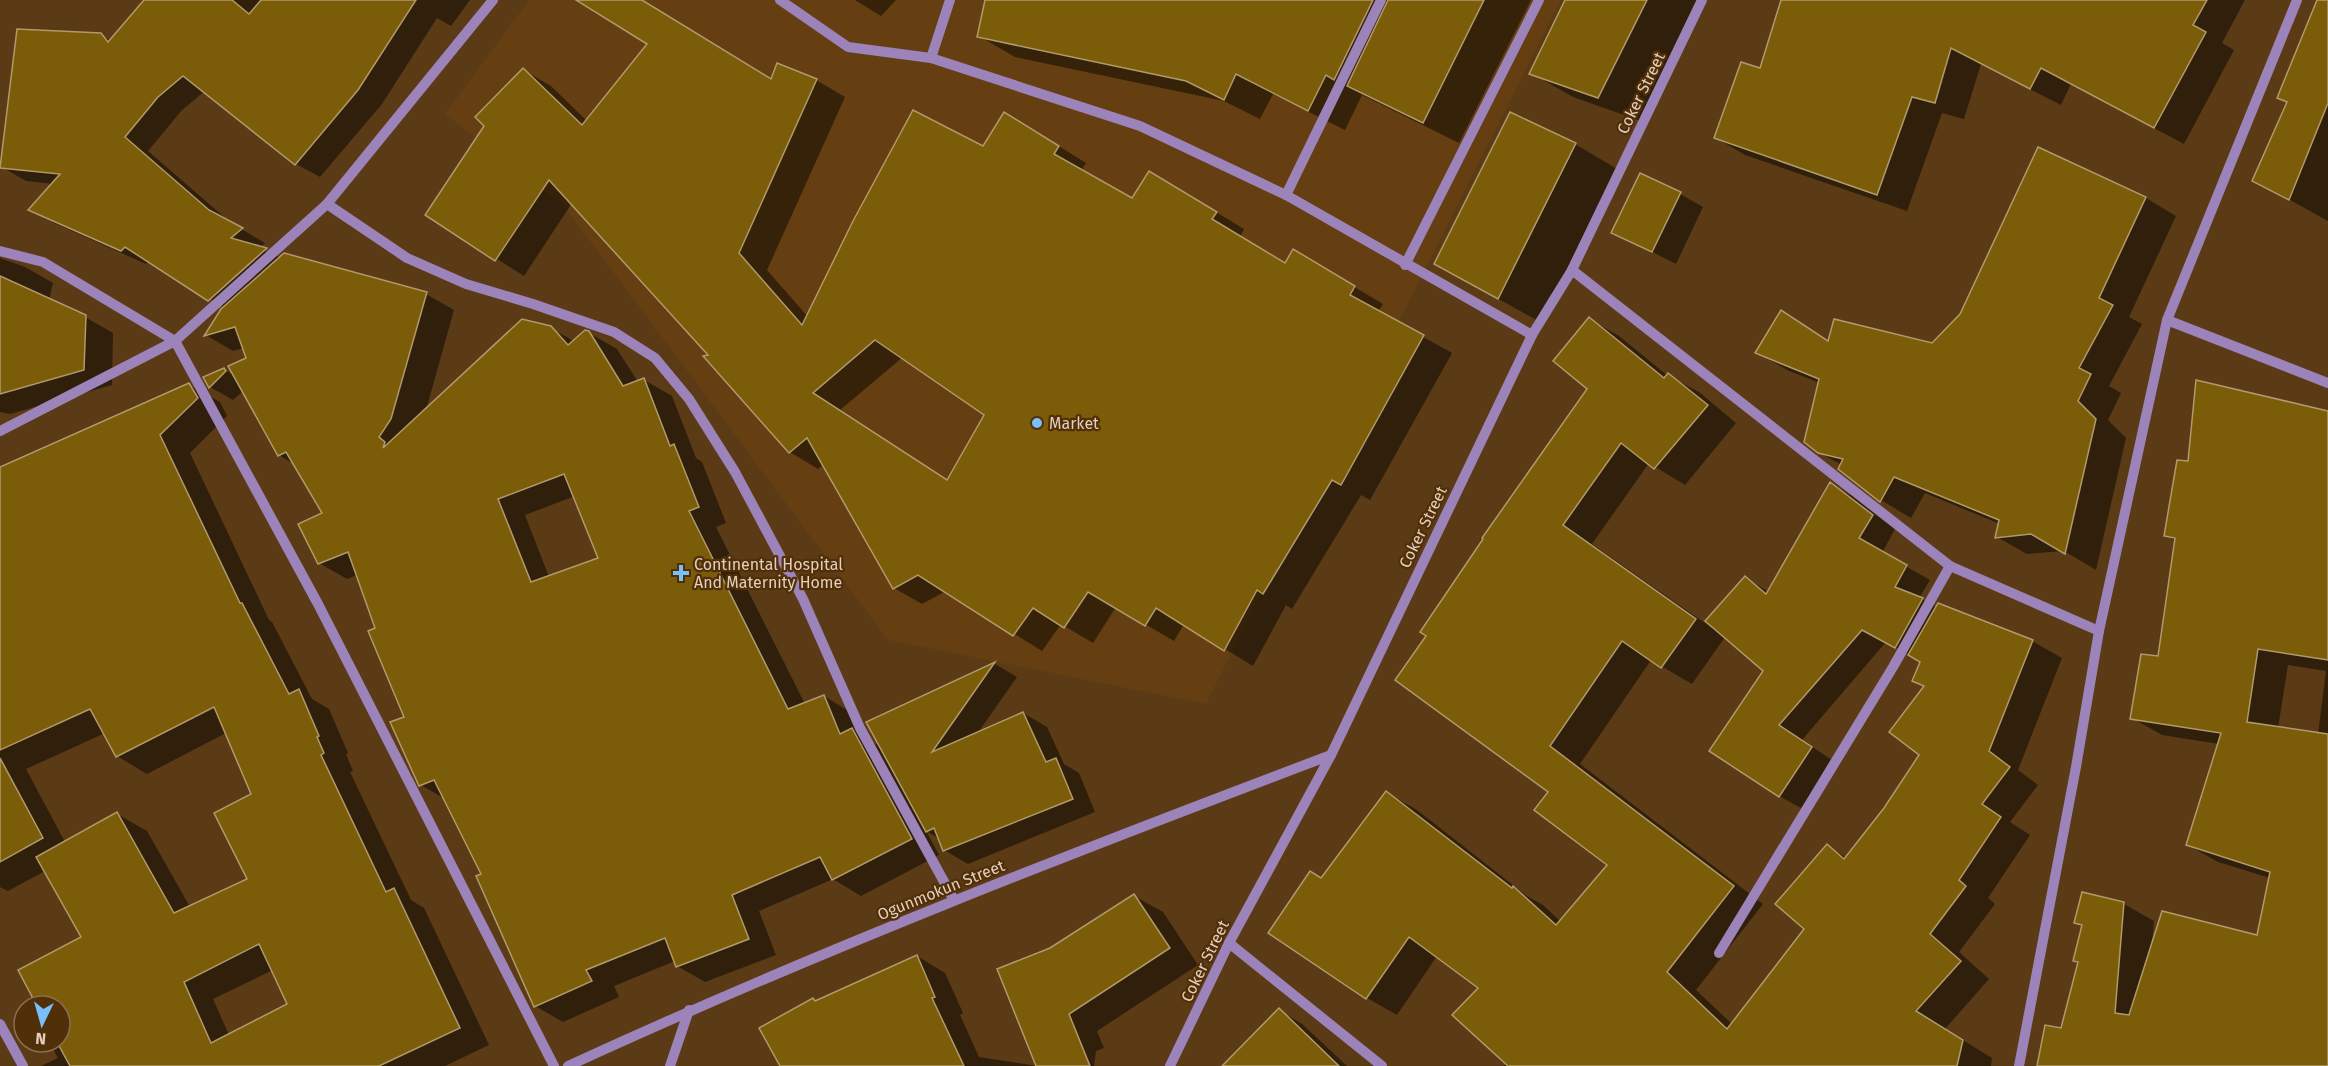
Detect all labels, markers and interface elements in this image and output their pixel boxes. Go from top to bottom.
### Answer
street label: Coker Street [1613,49,1669,137]
place label: Market [1049,414,1099,433]
marker: Market [1030,416,1044,430]
street label: Coker Street [1395,483,1451,571]
place label: Continental Hospital And Maternity Home [694,555,843,592]
marker: Continental Hospital And Maternity Home [672,564,690,582]
street label: Ogunmokun Street [875,856,1008,924]
street label: Coker Street [1177,917,1233,1005]
north arrow [12,994,72,1054]
text: N [35,1029,47,1048]

